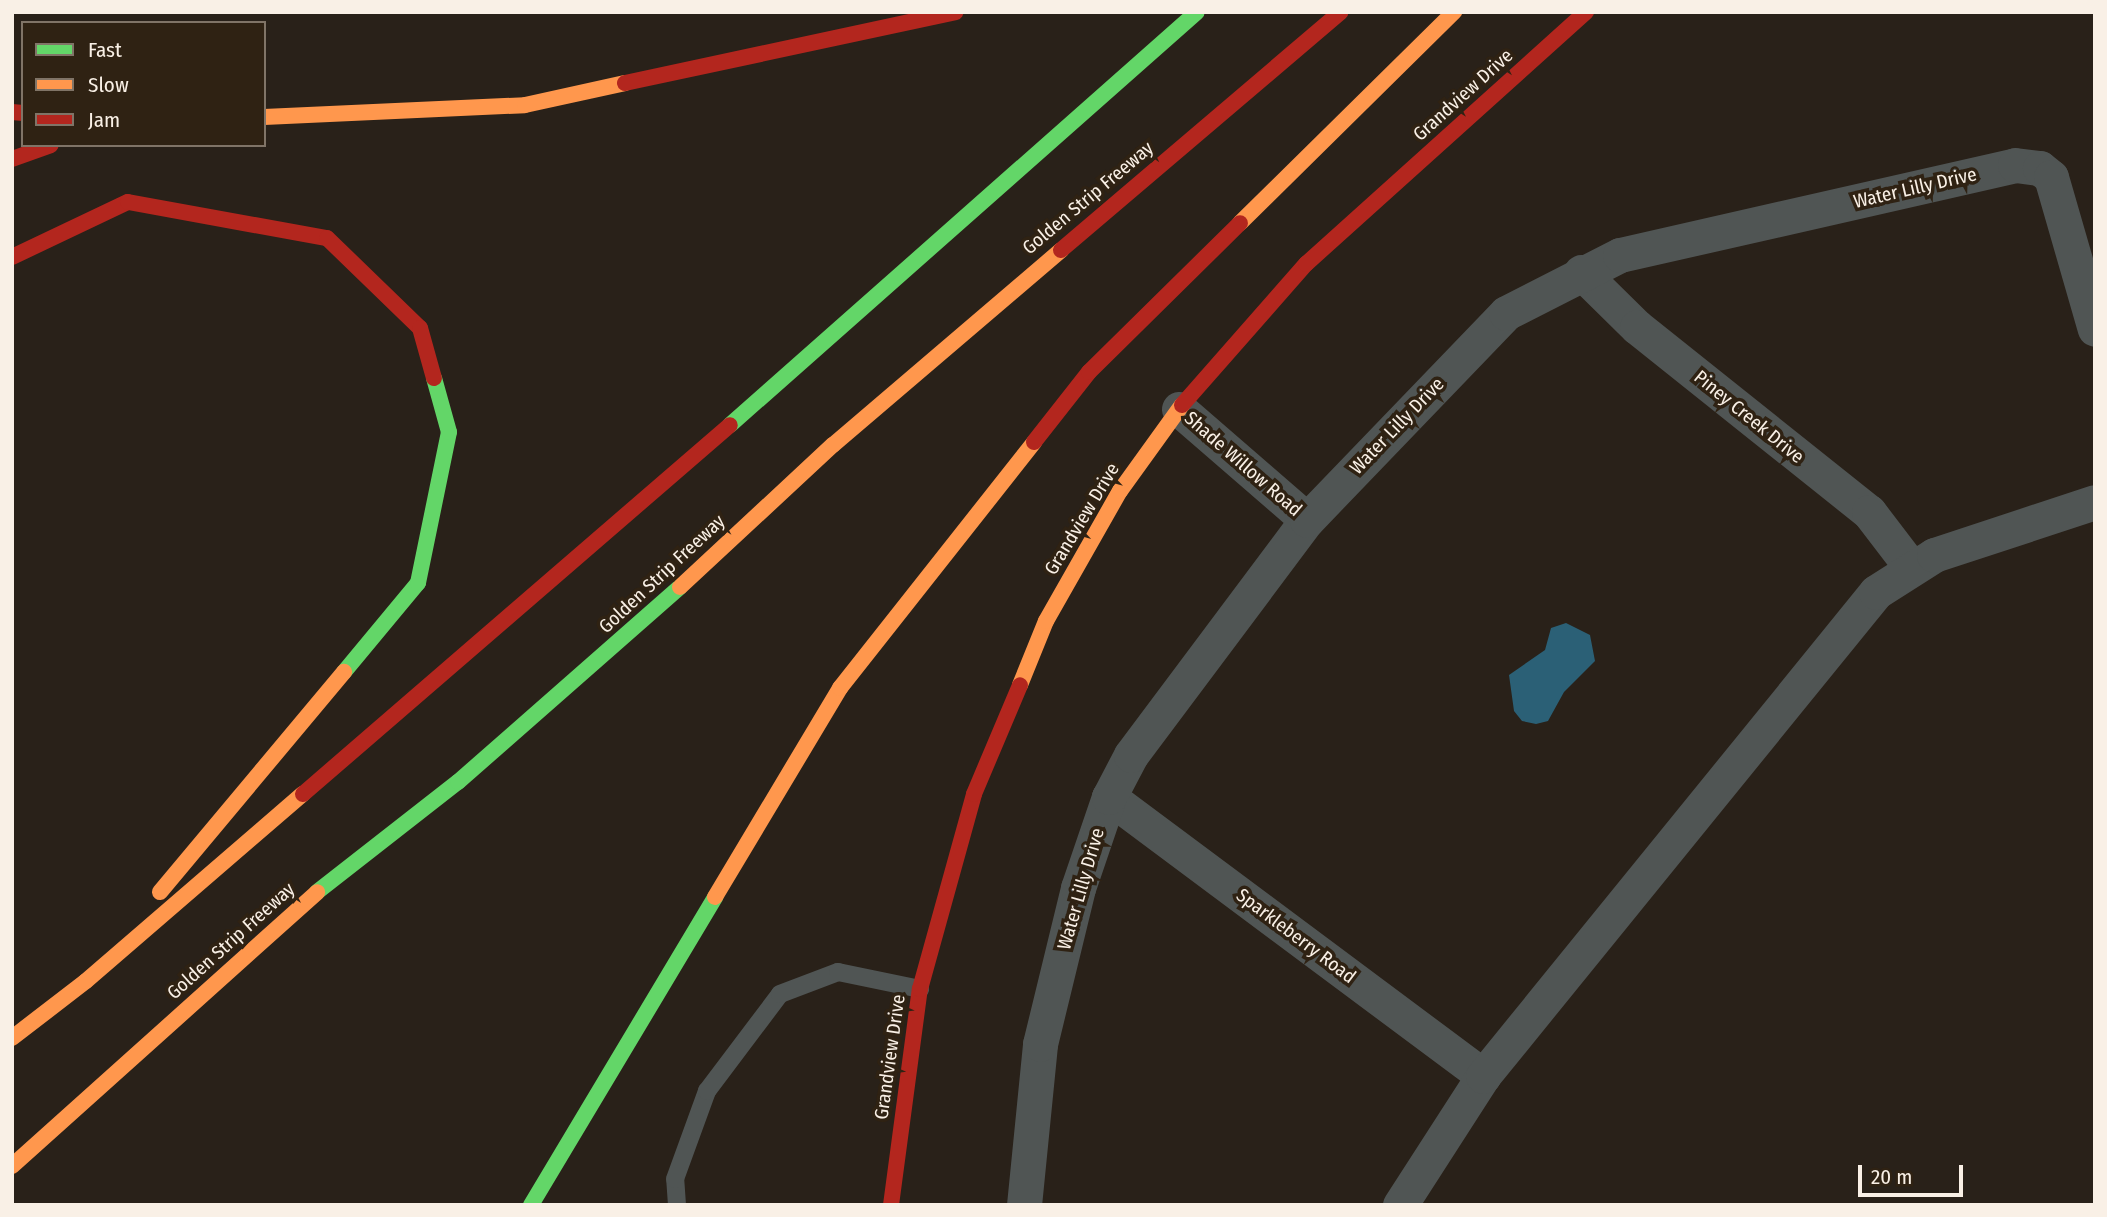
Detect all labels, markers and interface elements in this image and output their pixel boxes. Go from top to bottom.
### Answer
legend [21,21,266,147]
text: Fast [88,37,122,63]
street label: Grandview Drive [1408,44,1518,146]
text: Slow [88,72,129,98]
text: Jam [88,107,120,133]
street label: Golden Strip Freeway [1018,137,1158,259]
street label: Water Lilly Drive [1851,163,1979,213]
street label: Piney Creek Drive [1689,366,1809,468]
street label: Water Lilly Drive [1345,373,1449,479]
street label: Shade Willow Road [1180,407,1306,521]
street label: Grandview Drive [1040,459,1124,579]
street label: Golden Strip Freeway [594,510,730,638]
street label: Water Lilly Drive [1053,825,1109,953]
street label: Golden Strip Freeway [163,878,299,1004]
street label: Sparkleberry Road [1232,884,1360,988]
street label: Grandview Drive [870,993,910,1121]
scale bar [1862,1150,1967,1194]
text: 20 m [1871,1164,1912,1190]

